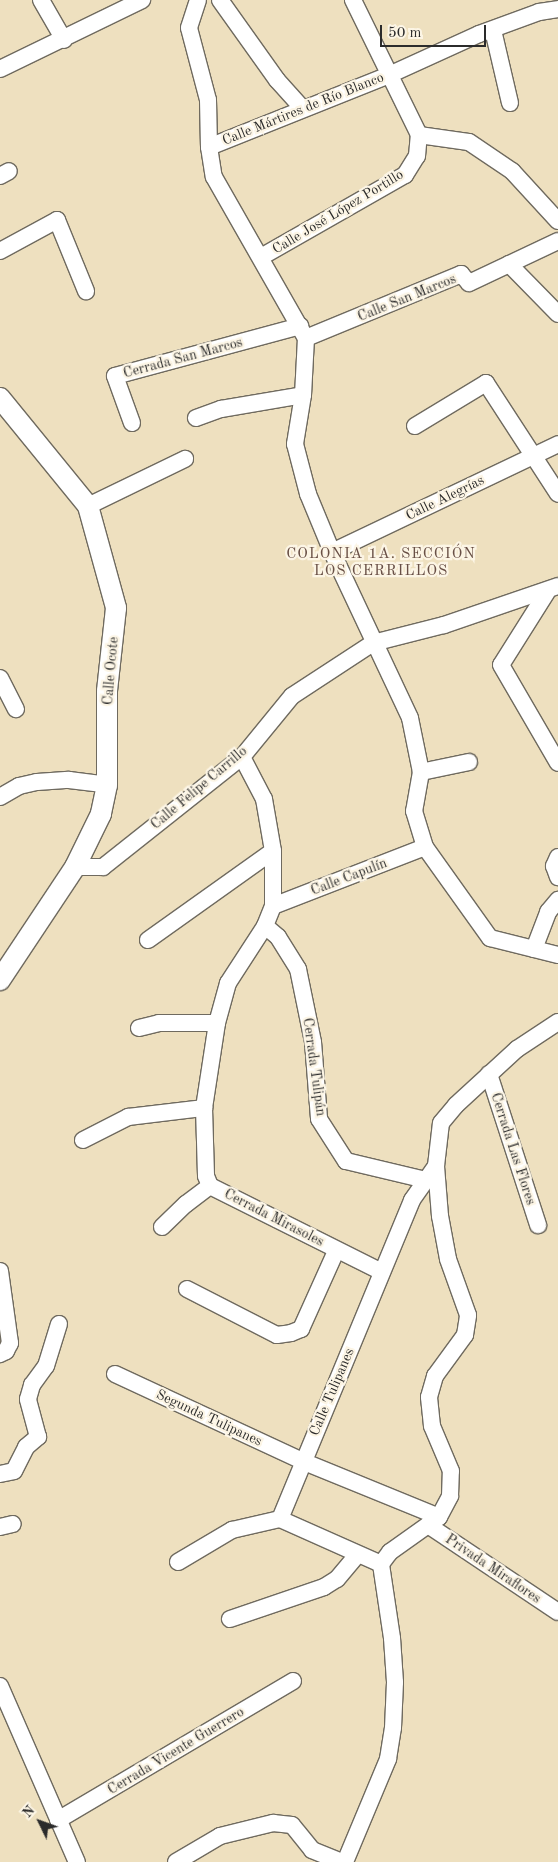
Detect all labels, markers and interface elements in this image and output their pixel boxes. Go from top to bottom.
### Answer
scale bar [383,15,489,47]
text: 50 m [388,26,422,41]
street label: Calle Mártires de Río Blanco [220,69,386,149]
street label: Calle José López Portillo [269,166,407,258]
street label: Calle San Marcos [355,271,459,325]
street label: Cerrada San Marcos [121,334,245,382]
street label: Calle Alegrías [403,472,487,524]
district label: COLONIA 1A. SECCIÓN LOS CERRILLOS [284,545,478,580]
street label: Calle Ocote [100,636,122,706]
street label: Calle Felipe Carrillo [148,743,250,833]
street label: Calle Capulín [308,855,390,899]
street label: Cerrada Tulipán [299,1017,329,1117]
street label: Cerrada Las Flores [487,1091,539,1207]
street label: Cerrada Mirasoles [221,1186,327,1250]
street label: Calle Tulipanes [306,1346,358,1438]
street label: Segunda Tulipanes [153,1386,265,1450]
street label: Privada Miraflores [442,1531,544,1607]
street label: Cerrada Vicente Guerrero [105,1704,247,1798]
north arrow [15,1797,65,1847]
text: N [20,1803,38,1821]

